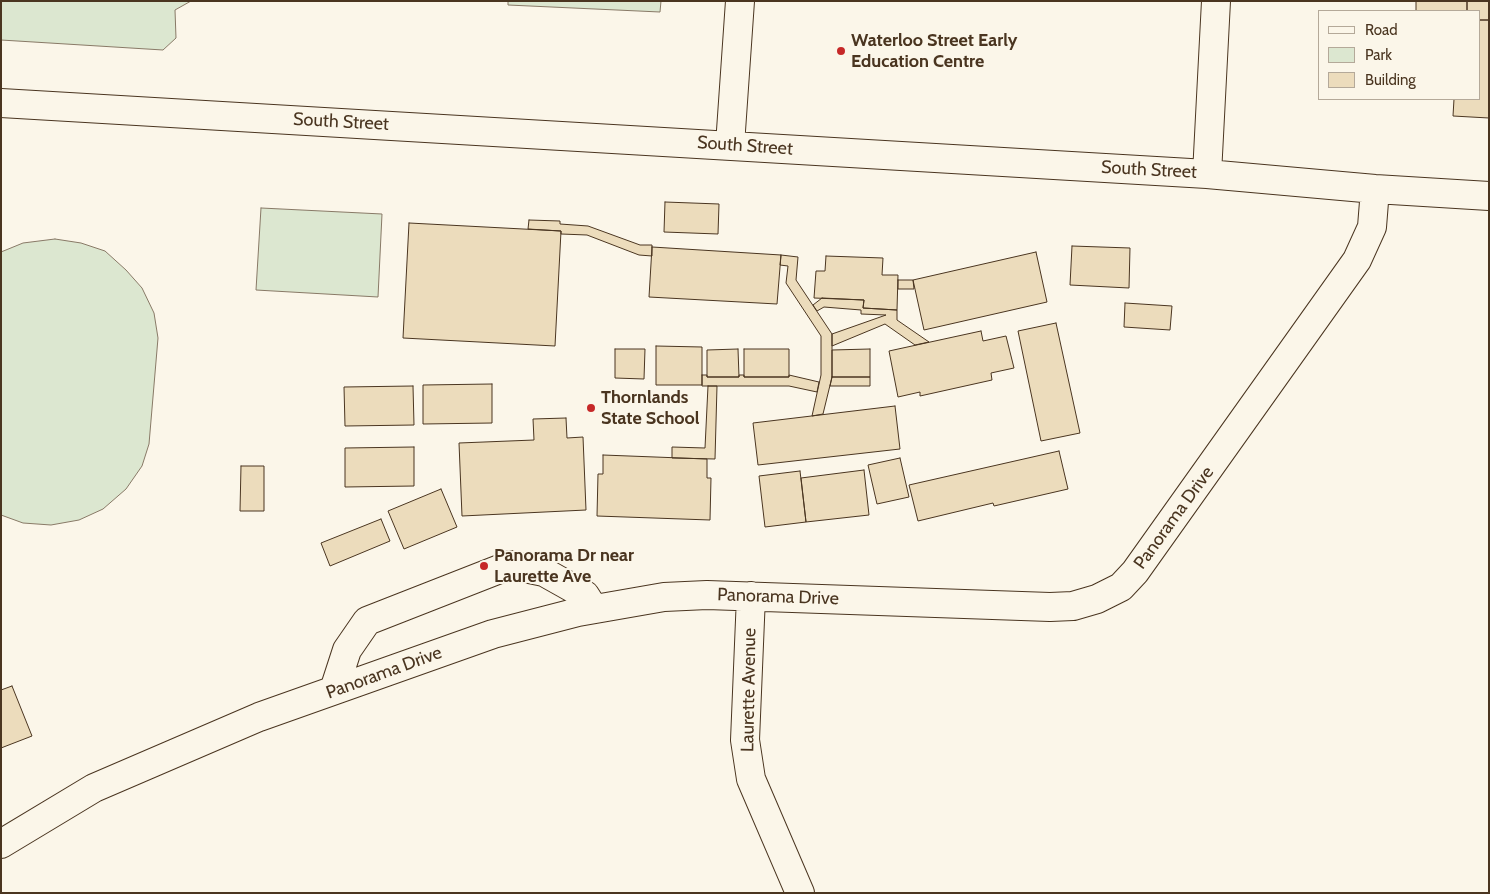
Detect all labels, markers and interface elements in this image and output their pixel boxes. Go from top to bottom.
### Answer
legend [1318,10,1480,100]
text: Road [1365,21,1398,39]
place label: Waterloo Street Early Education Centre [851,30,1018,72]
marker: Waterloo Street Early Education Centre [835,45,847,57]
text: Park [1365,46,1392,64]
text: Building [1365,71,1416,89]
street label: South Street [293,109,389,135]
street label: South Street [696,132,794,160]
street label: South Street [1101,157,1197,183]
place label: Thornlands State School [601,387,700,429]
marker: Thornlands State School [585,402,597,414]
street label: Panorama Drive [1129,462,1219,574]
place label: Panorama Dr near Laurette Ave [494,545,634,588]
marker: Panorama Dr near Laurette Ave [478,560,490,572]
street label: Panorama Drive [717,584,839,610]
street label: Laurette Avenue [737,628,761,752]
street label: Panorama Drive [323,642,445,704]

